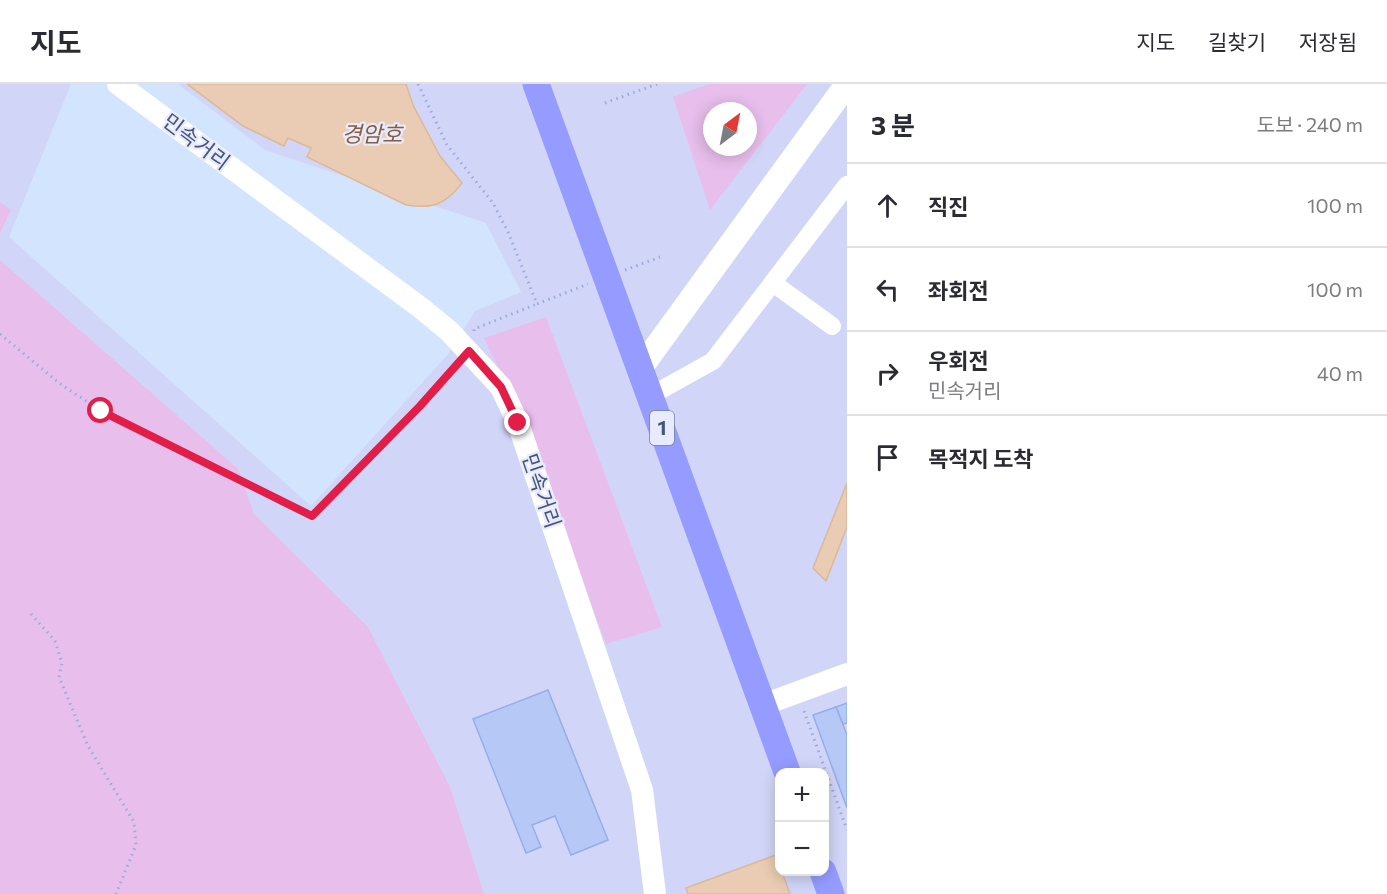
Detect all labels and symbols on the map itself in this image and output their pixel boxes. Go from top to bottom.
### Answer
north arrow [703,102,757,156]
street label: 민속거리 [159,108,235,174]
water label: 경암호 [342,120,404,147]
route start [87,397,113,423]
route end [504,409,530,435]
road number: 1 [650,411,674,445]
street label: 민속거리 [518,450,567,531]

